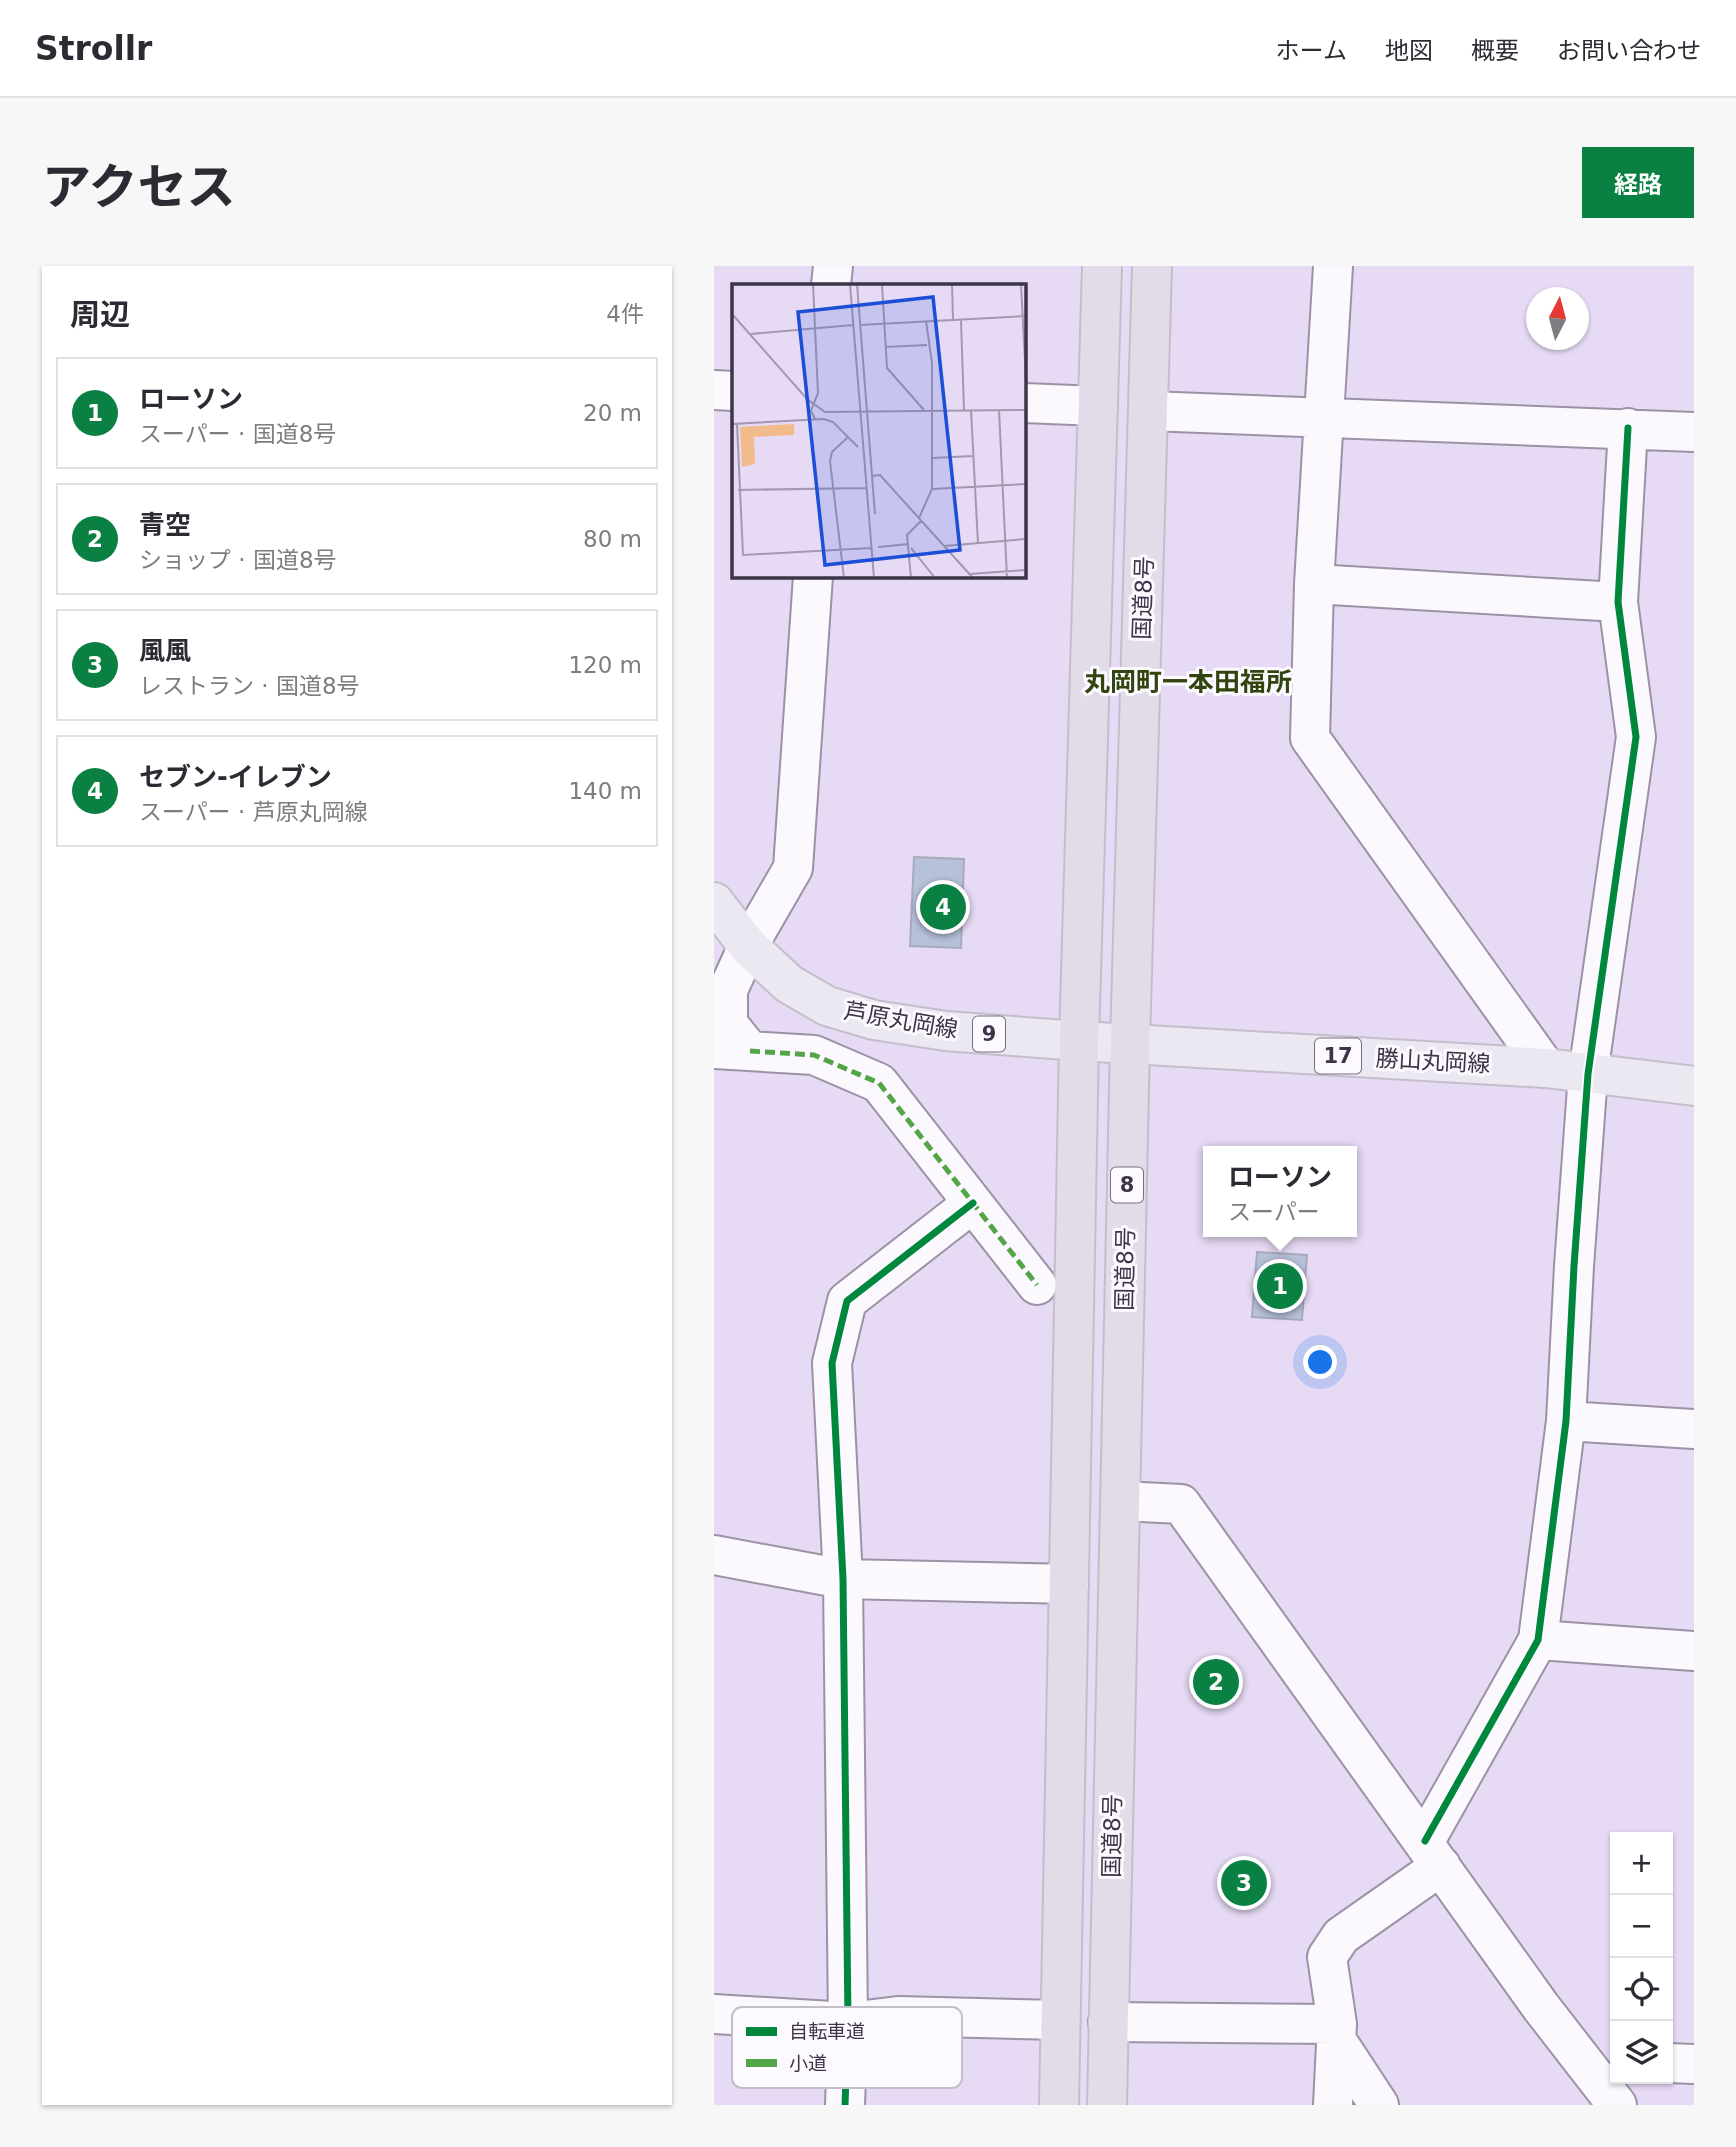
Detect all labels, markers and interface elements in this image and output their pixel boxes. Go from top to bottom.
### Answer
text: Strollr [35,29,152,68]
text: ホーム [1276,37,1347,65]
text: 地図 [1385,37,1433,65]
text: 概要 [1471,37,1519,65]
text: お問い合わせ [1557,37,1701,65]
button: 経路 [1582,147,1694,218]
text: アクセス [42,159,236,216]
inset map [732,284,1026,578]
north arrow [1526,287,1589,350]
text: 周辺 [70,297,130,332]
text: 4件 [606,301,644,327]
text: ローソン [139,384,243,414]
text: 1 [87,400,103,426]
text: 20 m [583,400,642,426]
text: スーパー · 国道8号 [139,421,336,447]
text: 青空 [139,510,191,540]
text: 2 [87,526,103,552]
text: 80 m [583,526,642,552]
text: ショップ · 国道8号 [139,547,337,573]
street label: 国道8号 [1129,556,1157,640]
text: 風風 [139,636,191,666]
text: 3 [87,652,103,678]
text: 120 m [568,652,642,678]
district label: 丸岡町一本田福所 [1084,667,1292,697]
text: レストラン · 国道8号 [139,673,360,699]
text: セブン-イレブン [139,762,332,792]
text: 4 [87,778,103,804]
text: 140 m [568,778,642,804]
text: スーパー · 芦原丸岡線 [139,799,368,825]
pin: 4 [920,881,966,933]
street label: 芦原丸岡線 [842,997,960,1043]
road number: 9 [973,1016,1005,1052]
road number: 17 [1315,1038,1361,1074]
street label: 勝山丸岡線 [1375,1045,1491,1077]
popup [1203,1146,1357,1237]
text: ローソン [1228,1162,1332,1192]
road number: 8 [1111,1168,1143,1202]
text: スーパー [1228,1199,1320,1225]
street label: 国道8号 [1111,1227,1139,1311]
pin: 1 [1257,1260,1303,1312]
your location [1303,1345,1337,1379]
pin: 2 [1193,1656,1239,1708]
street label: 国道8号 [1098,1794,1126,1878]
map controls [1610,1832,1673,2084]
button: + [1610,1832,1673,1895]
pin: 3 [1221,1857,1267,1909]
button: − [1610,1895,1673,1958]
button: locate [1610,1958,1673,2021]
legend [732,2007,962,2088]
text: 自転車道 [789,2020,865,2042]
button: layers [1610,2021,1673,2084]
text: 小道 [789,2052,827,2074]

